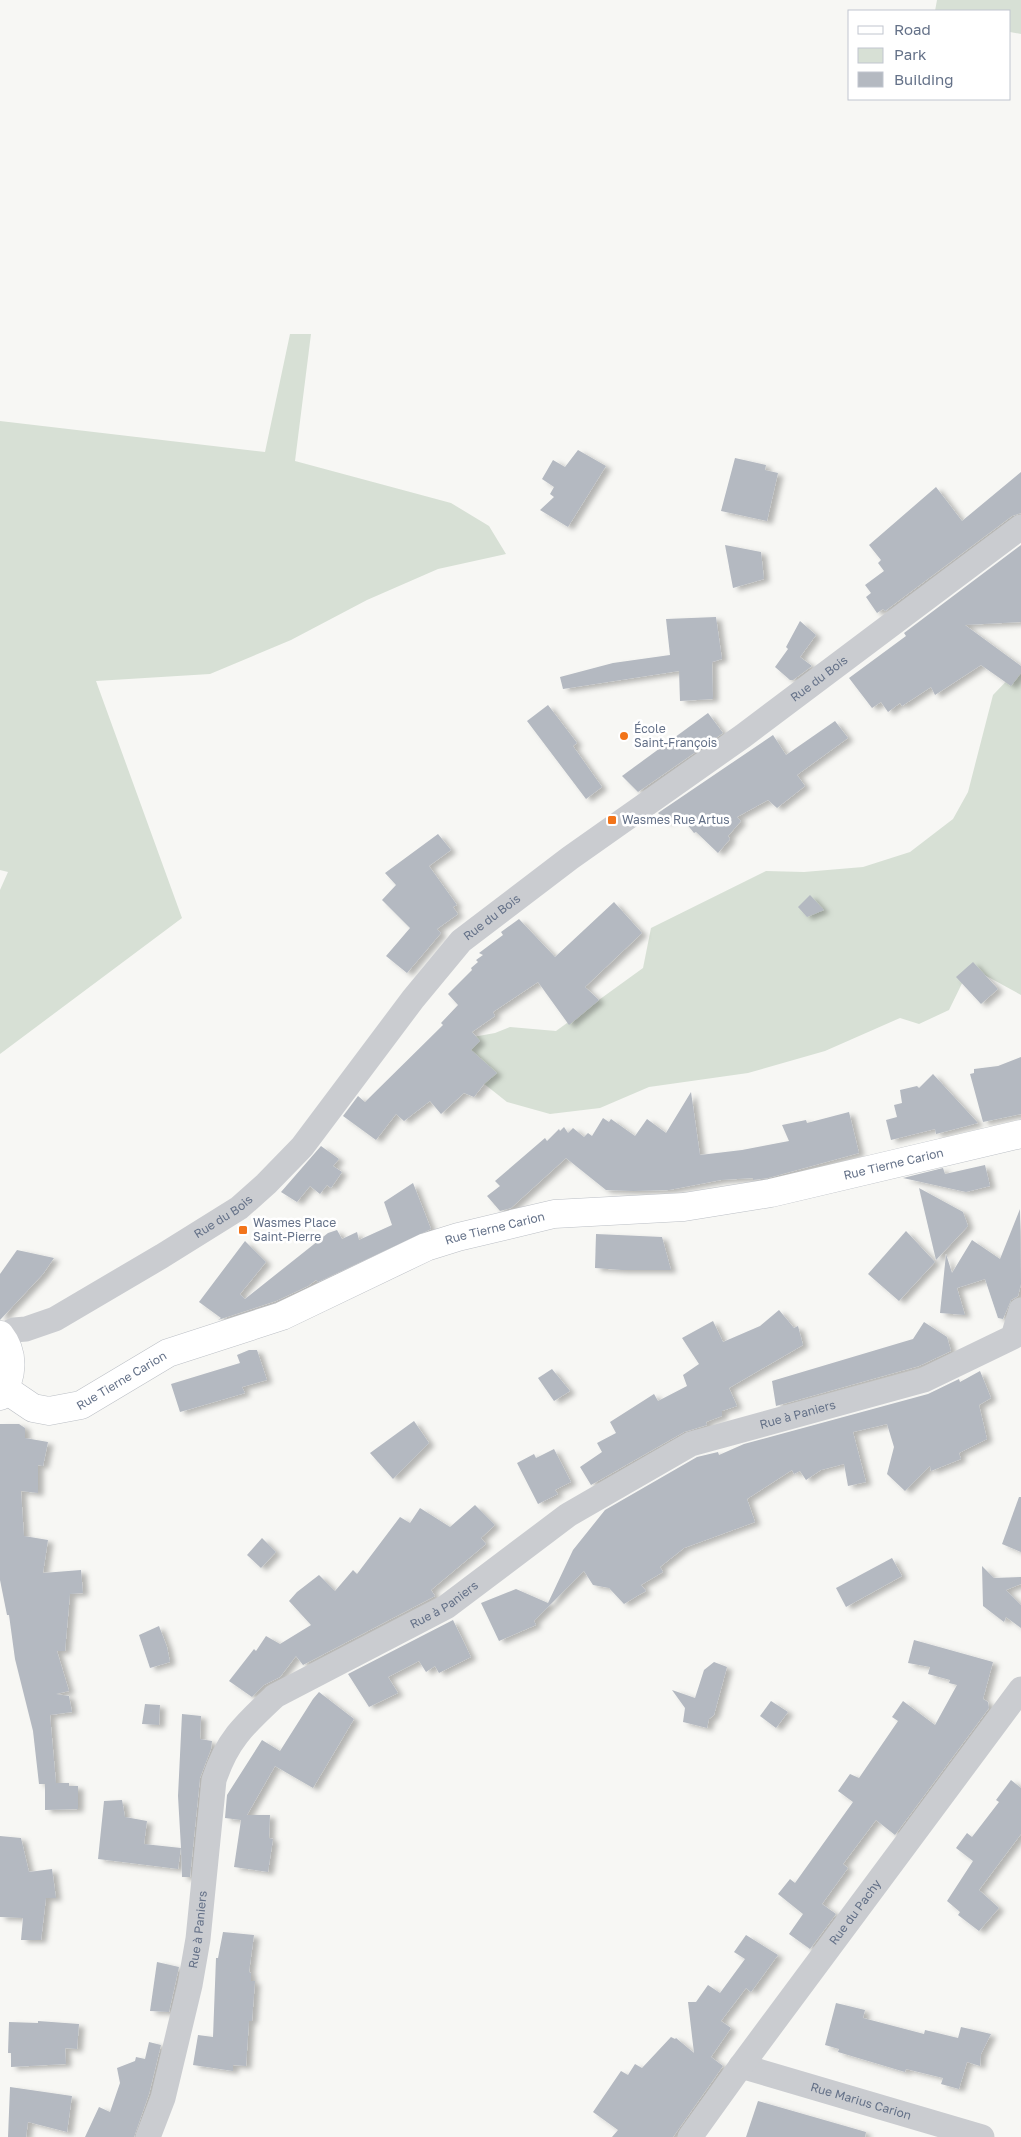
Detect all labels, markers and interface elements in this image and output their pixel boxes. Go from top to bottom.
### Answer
legend [848,10,1011,100]
text: Road [894,20,931,38]
text: Park [894,45,927,63]
text: Building [894,70,954,88]
street label: Rue du Bois [787,652,850,705]
place label: École Saint-François [634,721,717,750]
marker: École Saint-François [618,730,630,742]
place label: Wasmes Rue Artus [622,812,730,827]
marker: Wasmes Rue Artus [606,814,618,826]
street label: Rue du Bois [460,890,523,943]
street label: Rue Tierne Carion [842,1145,945,1183]
street label: Rue du Bois [191,1191,256,1241]
street label: Rue Tierne Carion [443,1208,546,1248]
place label: Wasmes Place Saint-Pierre [253,1215,336,1244]
marker: Wasmes Place Saint-Pierre [237,1224,249,1236]
street label: Rue Tierne Carion [74,1348,169,1413]
street label: Rue à Paniers [758,1397,837,1432]
street label: Rue à Paniers [407,1577,481,1631]
street label: Rue du Pachy [826,1876,884,1948]
street label: Rue à Paniers [185,1890,210,1969]
street label: Rue Marius Carion [809,2079,913,2123]

